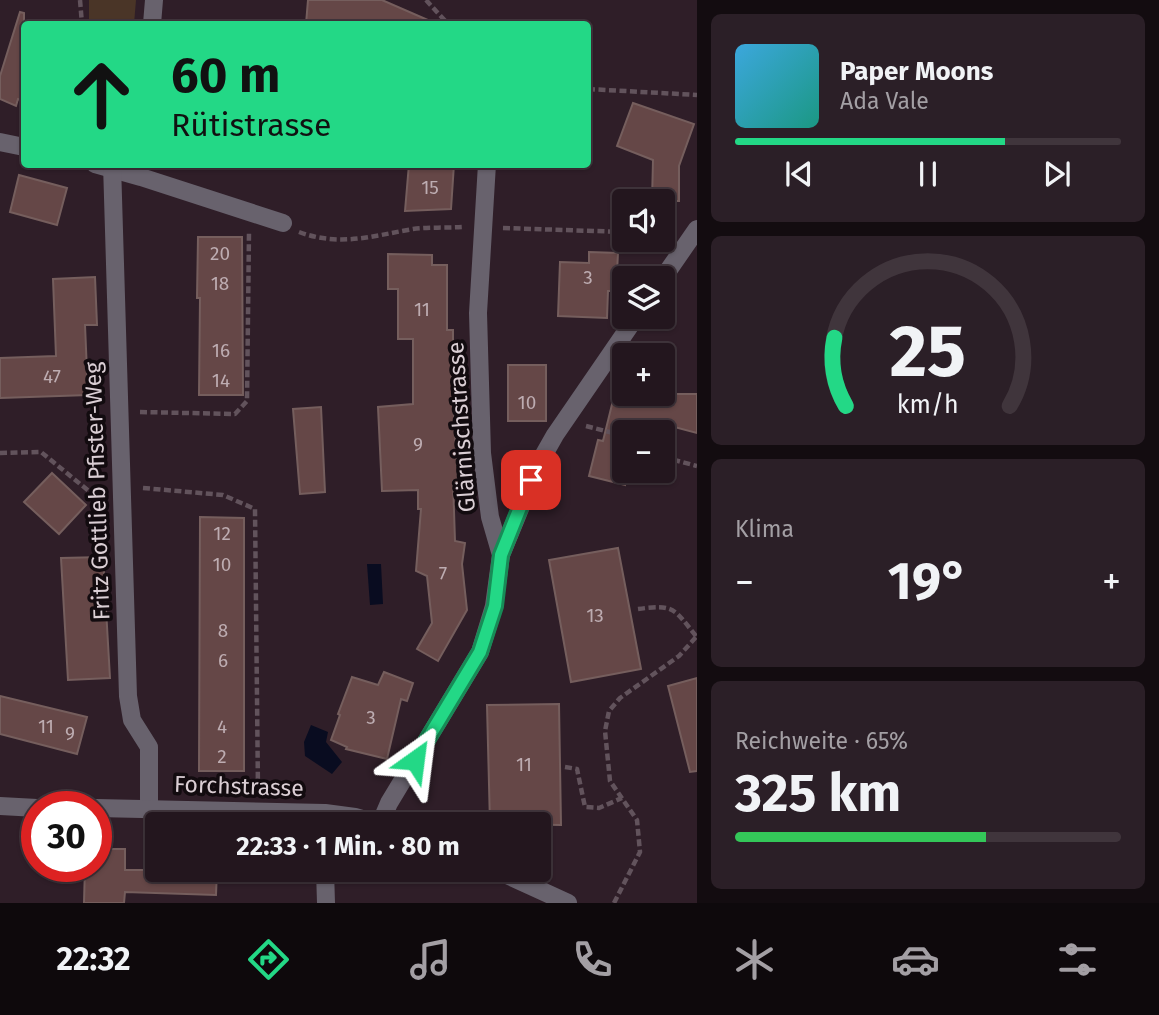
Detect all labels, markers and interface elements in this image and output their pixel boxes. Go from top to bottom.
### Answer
text: 60 m [171,46,280,105]
icon: ahead [56,49,147,140]
text: Paper Moons [840,56,993,87]
text: Ada Vale [840,87,929,115]
text: Rütistrasse [171,106,331,144]
icon: previous [780,155,818,193]
icon: pause [909,155,947,193]
icon: next [1038,155,1076,193]
house number: 15 [421,176,439,199]
map controls [612,189,675,483]
button: sound [612,189,675,252]
house number: 20 [210,242,230,265]
house number: 3 [583,266,593,289]
button: layers [612,266,675,329]
house number: 18 [211,272,229,295]
house number: 11 [414,298,430,321]
text: 25 [890,309,966,396]
house number: 16 [212,339,230,362]
street label: Glärnischstrasse [441,341,481,513]
button: + [612,343,675,406]
street label: Fritz Gottlieb Pfister-Weg [78,361,116,621]
house number: 47 [43,365,61,388]
house number: 14 [212,369,230,392]
text: km/h [897,390,959,420]
house number: 10 [518,391,536,414]
button: − [612,420,675,483]
house number: 9 [413,433,423,456]
pin [501,450,561,510]
icon: arrive [512,461,550,499]
text: Klima [735,515,794,543]
house number: 12 [213,522,231,545]
text: 19° [888,550,968,613]
house number: 10 [213,553,231,576]
text: − [735,559,754,605]
text: + [1102,559,1121,605]
house number: 7 [439,562,447,585]
house number: 13 [586,604,604,627]
house number: 8 [218,619,228,642]
house number: 6 [218,649,228,672]
house number: 3 [366,706,376,729]
house number: 11 [38,715,54,738]
house number: 4 [217,715,227,738]
house number: 9 [65,722,75,745]
position arrow [378,723,452,797]
text: Reichweite · 65% [735,727,908,755]
house number: 2 [217,745,227,768]
house number: 11 [516,753,532,776]
text: 325 km [735,762,901,825]
street label: Forchstrasse [174,770,304,802]
speed limit sign: 30 [21,791,112,882]
text: 22:33 · 1 Min. · 80 m [236,831,460,862]
icon: directions [244,935,293,984]
icon: music [406,935,455,984]
icon: phone [568,935,617,984]
icon: climate [730,935,779,984]
icon: car [891,935,940,984]
icon: filters [1053,935,1102,984]
text: 22:32 [56,940,131,978]

